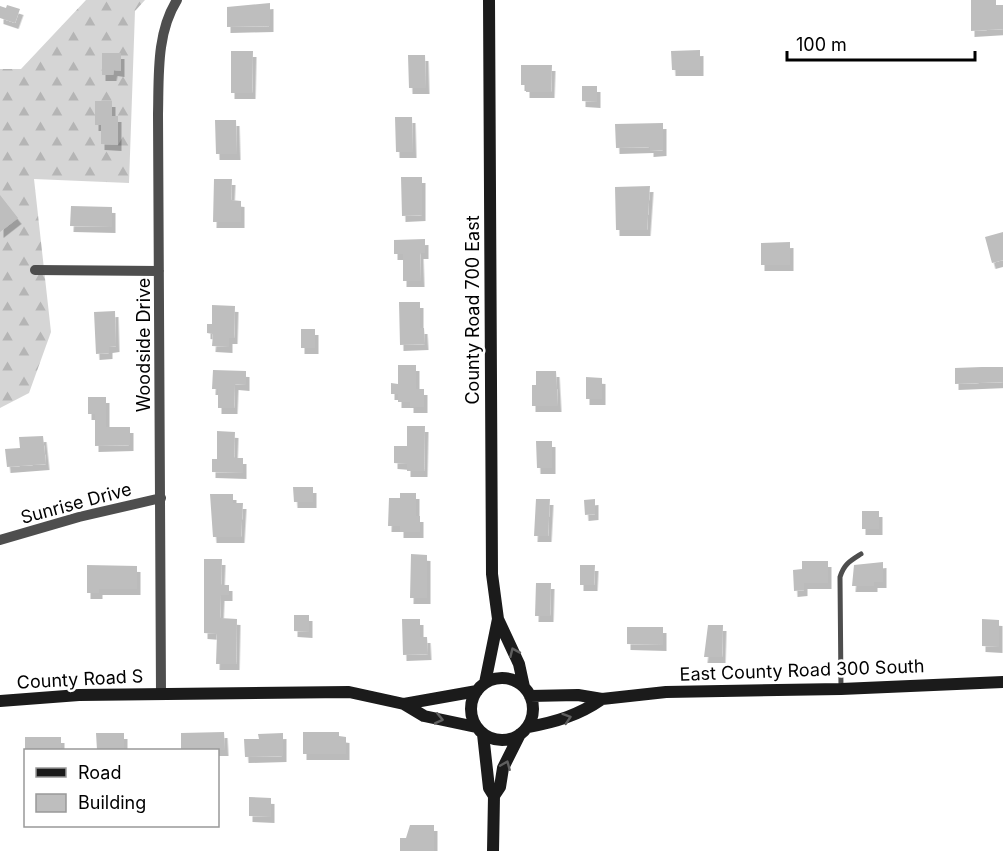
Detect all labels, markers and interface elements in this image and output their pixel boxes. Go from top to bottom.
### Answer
scale bar [787,24,974,62]
text: 100 m [796,34,847,55]
street label: County Road 700 East [462,215,483,405]
street label: Woodside Drive [133,278,154,412]
street label: Sunrise Drive [18,478,134,528]
one-way arrow [509,647,521,658]
street label: East County Road 300 South [679,655,925,685]
street label: County Road S [16,665,144,693]
one-way arrow [433,712,443,725]
one-way arrow [561,712,572,725]
legend [24,749,219,827]
one-way arrow [499,760,511,771]
text: Road [78,762,121,783]
text: Building [78,792,146,813]

